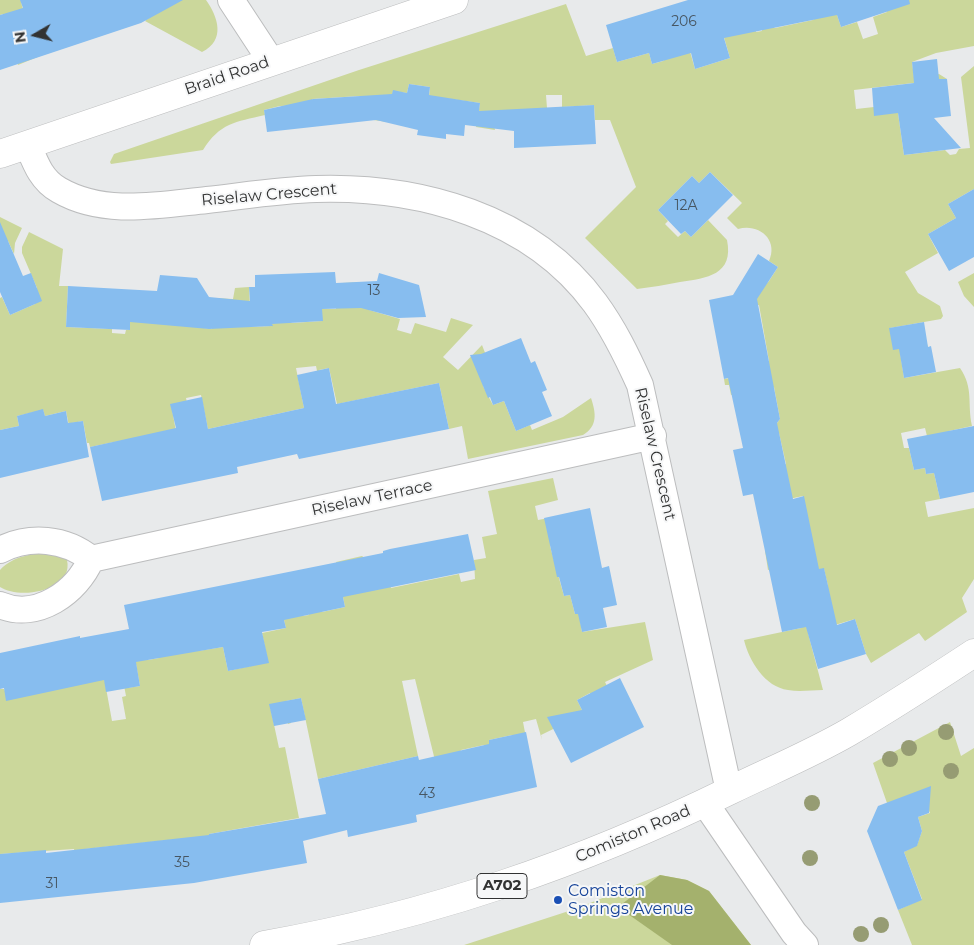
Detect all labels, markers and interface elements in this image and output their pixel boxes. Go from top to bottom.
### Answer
north arrow [10,10,60,60]
house number: 206 [671,14,697,30]
text: N [10,30,30,44]
street label: Braid Road [182,53,272,99]
street label: Riselaw Crescent [200,180,338,210]
house number: 12A [674,198,698,214]
house number: 13 [368,283,380,299]
street label: Riselaw Crescent [630,386,680,522]
street label: Riselaw Terrace [310,476,434,520]
house number: 43 [419,786,435,802]
street label: Comiston Road [573,801,693,867]
house number: 35 [174,855,190,871]
road number: A702 [477,874,527,898]
house number: 31 [46,876,58,892]
place label: Comiston Springs Avenue [568,881,693,919]
marker: Comiston Springs Avenue [552,894,564,906]

